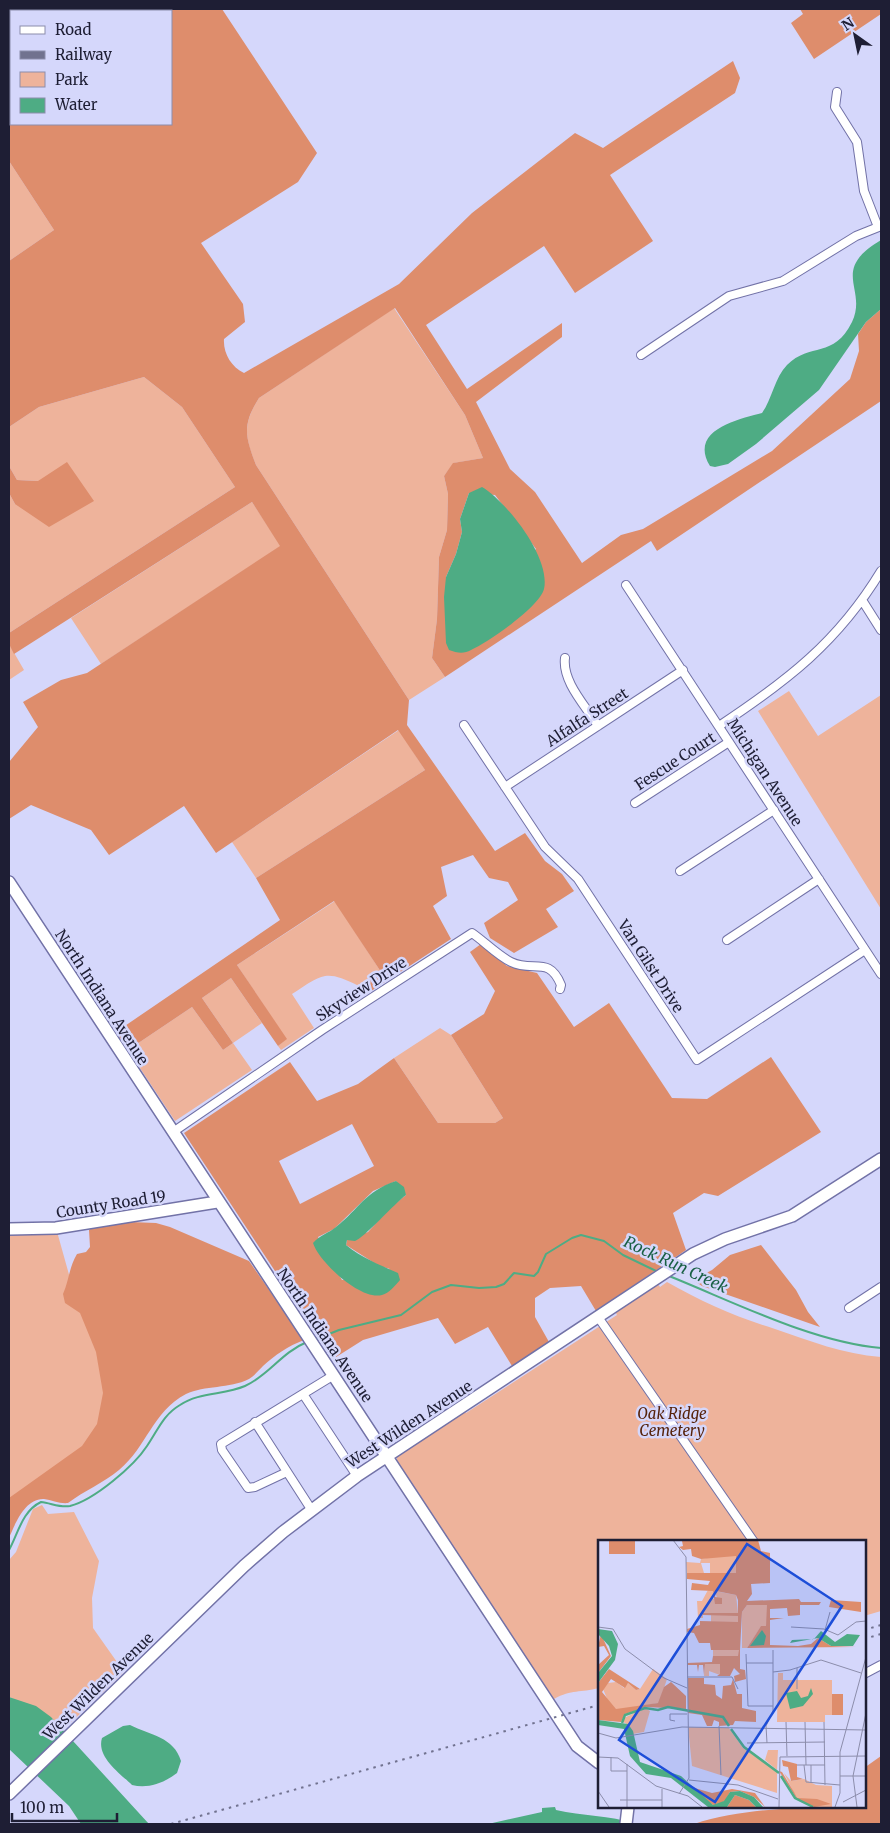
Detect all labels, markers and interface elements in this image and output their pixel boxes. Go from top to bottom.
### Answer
legend [10,10,172,125]
north arrow [830,10,880,60]
text: N [838,14,857,35]
text: Road [55,20,91,39]
text: Railway [55,45,112,64]
text: Park [55,70,89,89]
text: Water [54,95,98,114]
street label: Alfalfa Street [541,683,632,751]
street label: Michigan Avenue [723,715,807,830]
street label: Fescue Court [631,728,719,794]
street label: Van Gilst Drive [613,915,688,1016]
street label: North Indiana Avenue [51,926,153,1068]
street label: Skyview Drive [312,953,410,1025]
street label: County Road 19 [55,1186,167,1222]
water label: Rock Run Creek [621,1231,731,1297]
street label: North Indiana Avenue [273,1264,377,1406]
street label: West Wilden Avenue [342,1376,476,1472]
park label: Oak Ridge Cemetery [637,1404,707,1440]
inset map [598,1540,865,1808]
street label: West Wilden Avenue [38,1628,157,1744]
scale bar [12,1790,118,1822]
text: 100 m [20,1798,64,1817]

